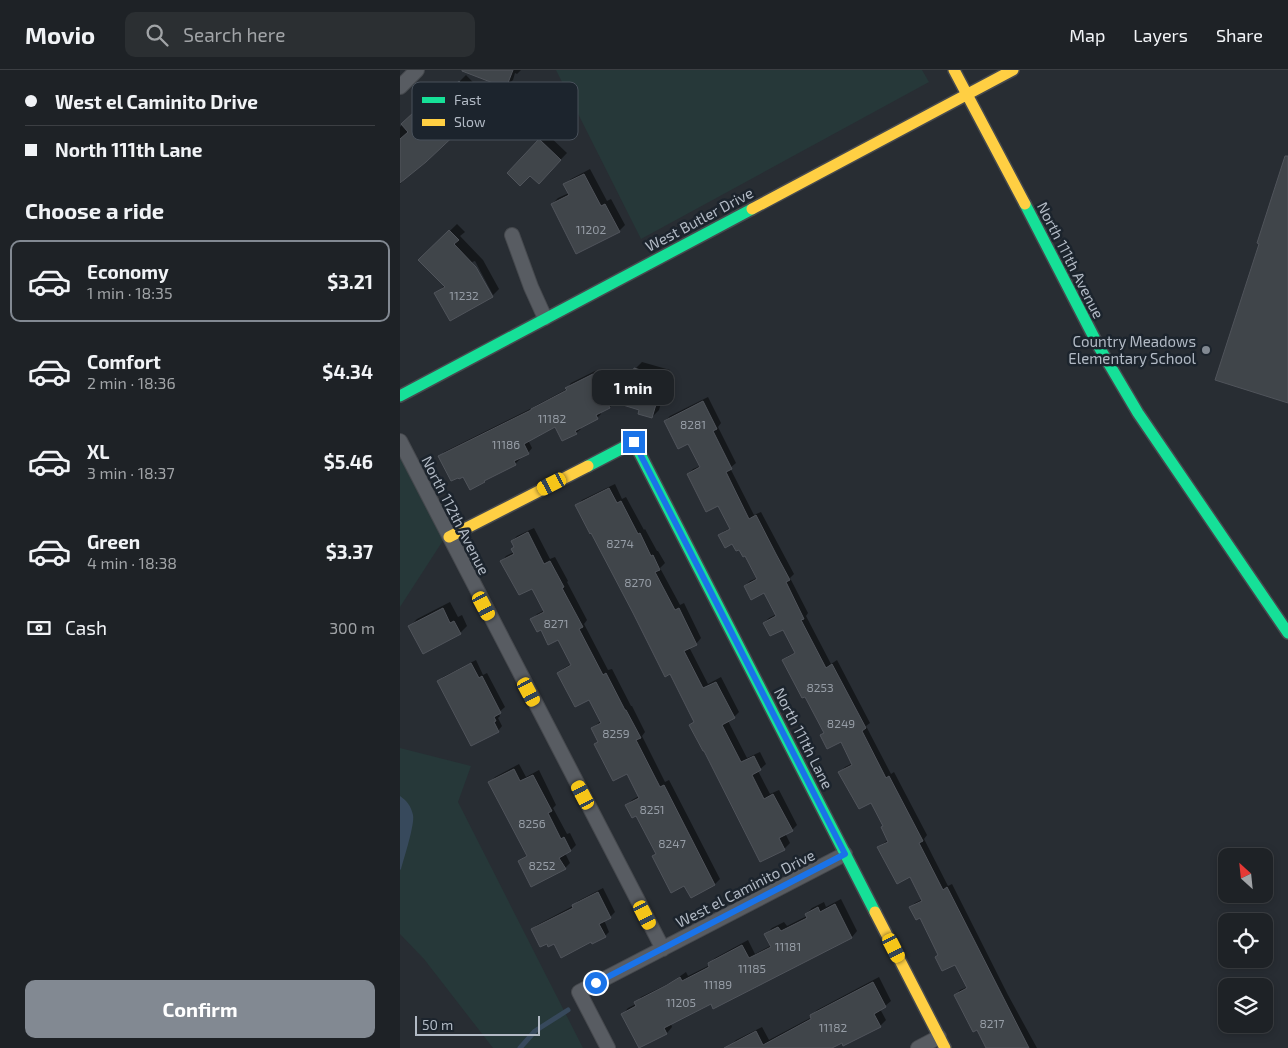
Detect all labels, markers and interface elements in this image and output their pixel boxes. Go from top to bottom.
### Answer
search box [125,12,475,57]
text: Movio [25,20,95,49]
icon: search [143,21,171,49]
text: Search here [183,23,285,46]
text: Map [1069,24,1105,46]
text: Layers [1133,24,1188,46]
text: Share [1216,24,1263,46]
legend [412,82,578,140]
text: West el Caminito Drive [55,90,258,113]
text: Fast [454,91,481,108]
text: Slow [454,113,486,130]
text: North 111th Lane [55,138,202,161]
street label: West Butler Drive [642,183,756,255]
text: Choose a ride [25,197,164,223]
street label: North 111th Avenue [1034,199,1108,321]
house number: 11202 [576,222,606,236]
icon: car [27,259,72,304]
text: Economy [87,260,169,283]
text: $3.21 [327,270,373,293]
text: 1 min · 18:35 [87,283,172,302]
house number: 11232 [449,288,479,302]
place label: Country Meadows Elementary School [1068,332,1197,367]
marker: Country Meadows Elementary School [1200,344,1212,356]
icon: car [27,349,72,394]
text: Comfort [87,350,161,373]
text: $4.34 [322,360,373,383]
callout: 1 min [593,370,675,404]
text: 2 min · 18:36 [87,373,176,392]
text: 1 min [614,378,652,397]
house number: 11182 [538,411,566,425]
house number: 8281 [680,417,706,431]
route end [623,431,645,453]
house number: 11186 [492,437,520,451]
icon: car [27,439,72,484]
text: XL [87,440,109,463]
text: $5.46 [324,450,373,473]
street label: North 112th Avenue [418,453,494,577]
text: 3 min · 18:37 [87,463,175,482]
car [535,471,568,497]
icon: car [27,529,72,574]
text: Green [87,530,140,553]
house number: 8274 [606,536,634,550]
text: $3.37 [326,540,373,563]
text: 4 min · 18:38 [87,553,177,572]
house number: 8270 [624,575,652,589]
car [470,589,497,623]
icon: cash [25,614,53,642]
text: Cash [65,616,107,639]
house number: 8271 [544,616,568,630]
text: 300 m [329,618,375,637]
car [515,675,542,709]
house number: 8253 [806,680,834,694]
street label: North 111th Lane [771,684,837,792]
house number: 8249 [827,716,855,730]
house number: 8259 [602,726,630,740]
car [569,778,596,812]
house number: 8251 [639,802,665,816]
house number: 8256 [518,816,546,830]
house number: 8247 [658,836,686,850]
street label: West el Caminito Drive [673,845,817,931]
north arrow [1218,848,1272,902]
map controls [1218,848,1273,1033]
house number: 8252 [528,858,556,872]
car [631,898,658,932]
button: locate [1218,913,1273,968]
car [880,931,907,965]
house number: 11181 [775,939,801,953]
house number: 11185 [738,961,766,975]
route start [585,972,607,994]
house number: 11189 [704,977,732,991]
button: layers [1218,978,1273,1033]
button: Confirm [25,980,375,1038]
house number: 11205 [666,995,696,1009]
scale bar [415,1013,540,1036]
text: 50 m [422,1016,453,1033]
house number: 8217 [980,1016,1004,1030]
house number: 11182 [819,1020,847,1034]

